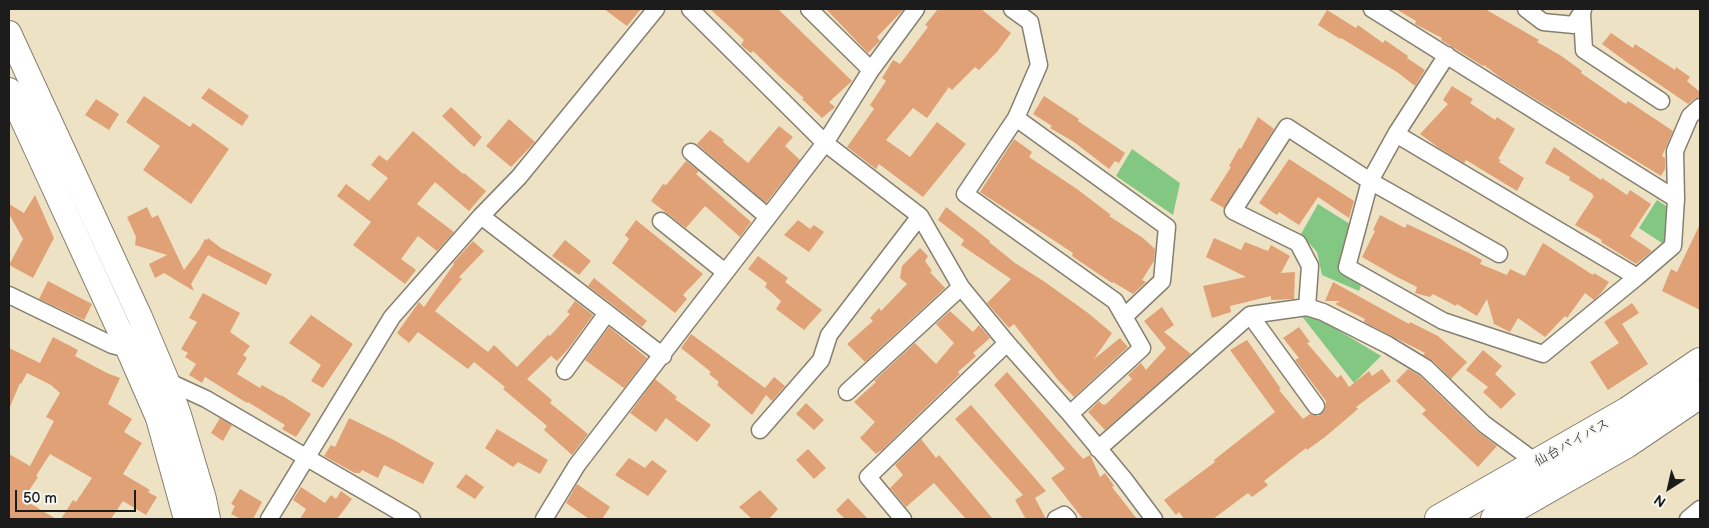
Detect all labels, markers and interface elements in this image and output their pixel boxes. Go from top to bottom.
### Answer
street label: 仙台バイパス [1531,415,1613,471]
north arrow [1644,463,1694,513]
scale bar [18,480,139,512]
text: 50 m [23,489,57,508]
text: N [1651,491,1669,511]

